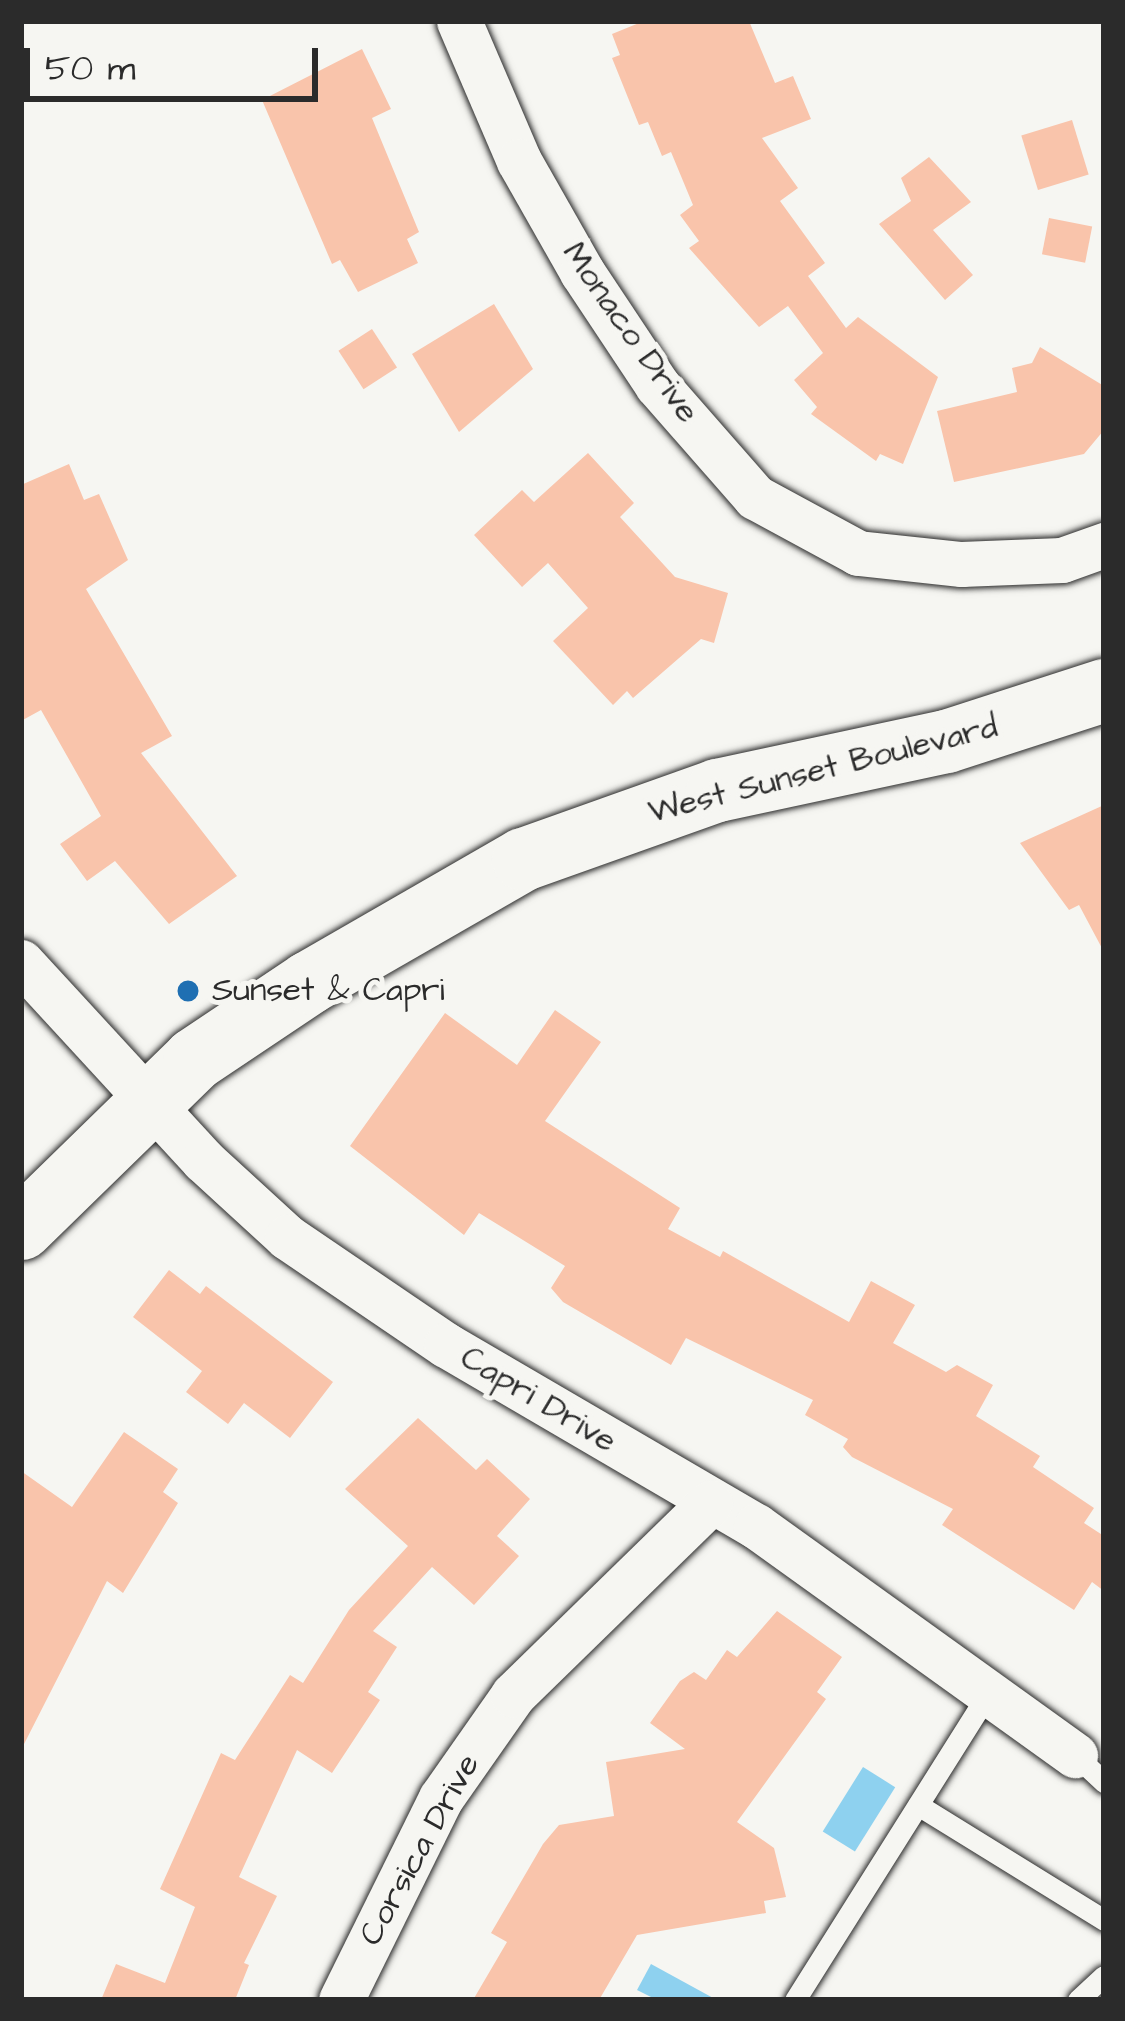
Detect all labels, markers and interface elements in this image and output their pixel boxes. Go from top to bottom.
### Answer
scale bar [30,24,324,98]
text: 50 m [45,43,136,94]
street label: Monaco Drive [553,235,707,431]
street label: West Sunset Boulevard [644,707,1002,833]
place label: Sunset & Capri [212,971,444,1011]
marker: Sunset & Capri [175,978,201,1004]
street label: Capri Drive [453,1338,623,1462]
street label: Corsica Drive [351,1748,489,1952]

